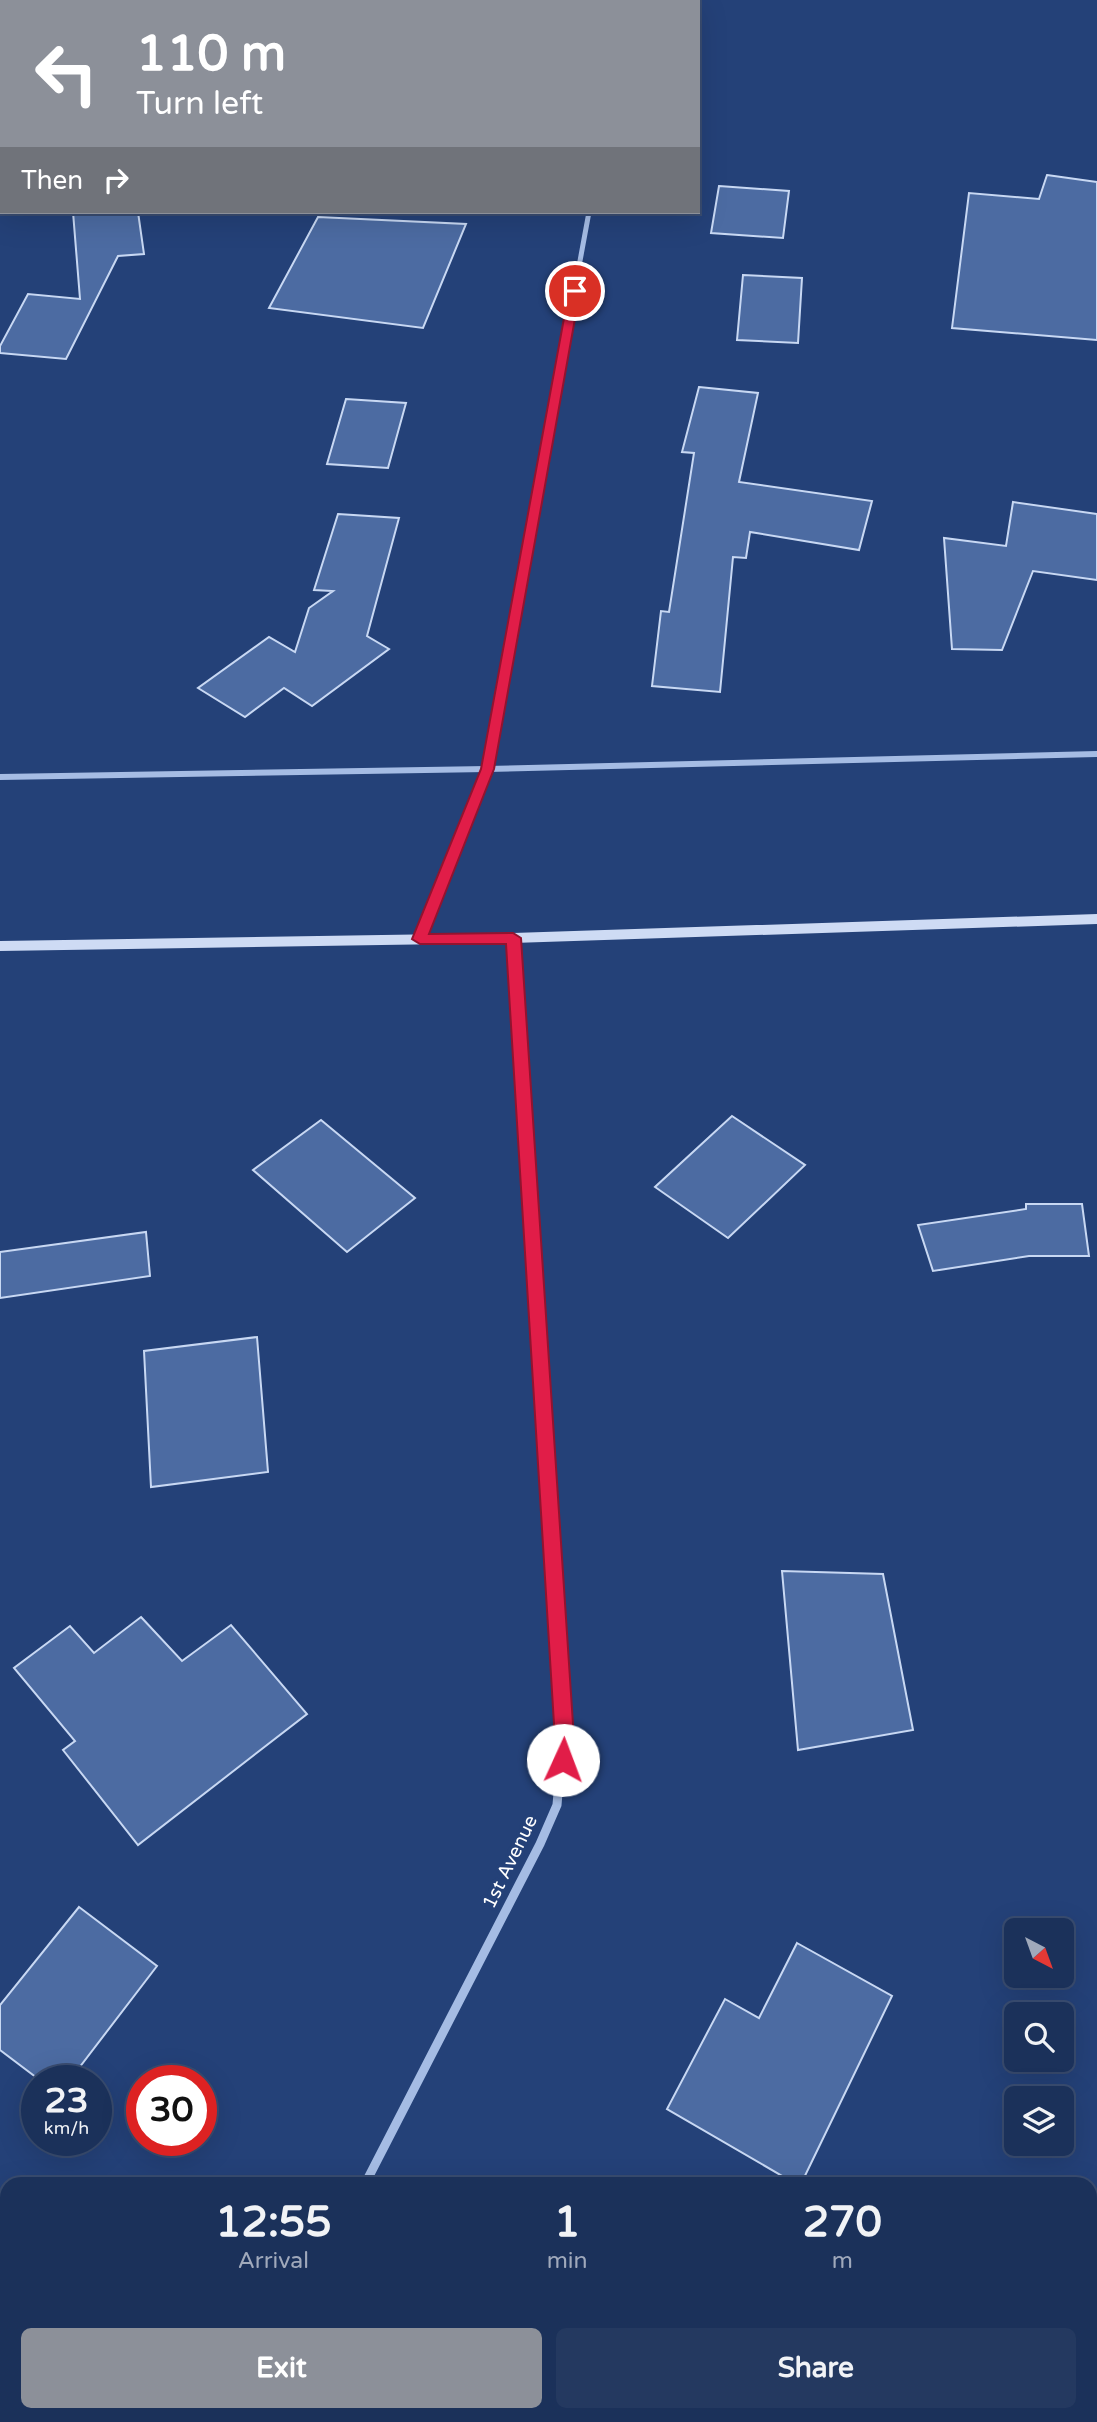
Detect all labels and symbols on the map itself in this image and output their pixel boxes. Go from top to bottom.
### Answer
pin [545,261,605,321]
position arrow [526,1723,600,1797]
street label: 1st Avenue [478,1812,542,1912]
north arrow [1004,1918,1074,1988]
speed limit sign: 30 [126,2065,217,2156]

